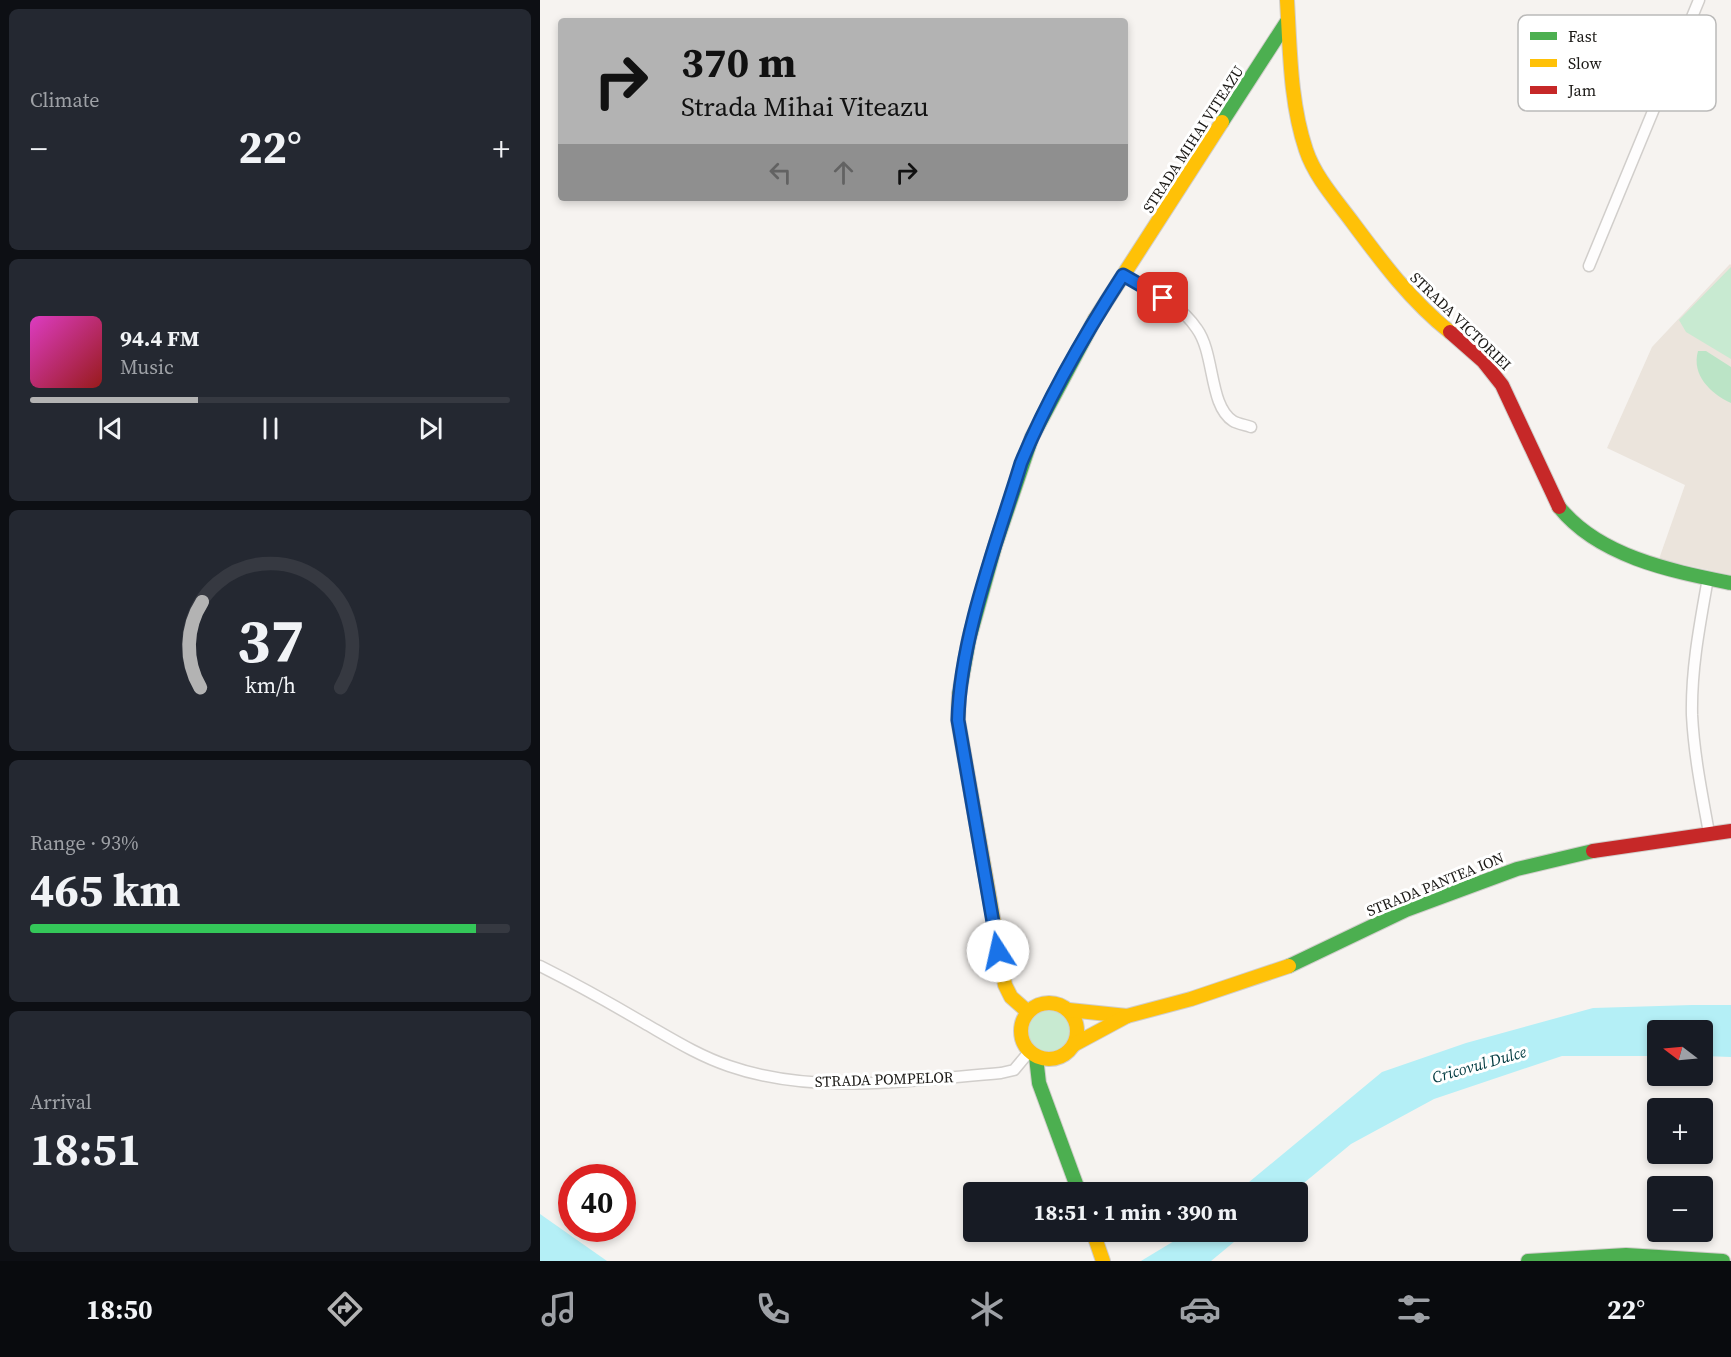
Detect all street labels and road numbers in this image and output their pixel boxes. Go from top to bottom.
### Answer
street label: STRADA MIHAI VITEAZU [1137,61,1249,217]
street label: STRADA VICTORIEI [1406,267,1516,375]
street label: STRADA PANTEA ION [1363,847,1507,921]
street label: STRADA POMPELOR [814,1066,954,1092]

